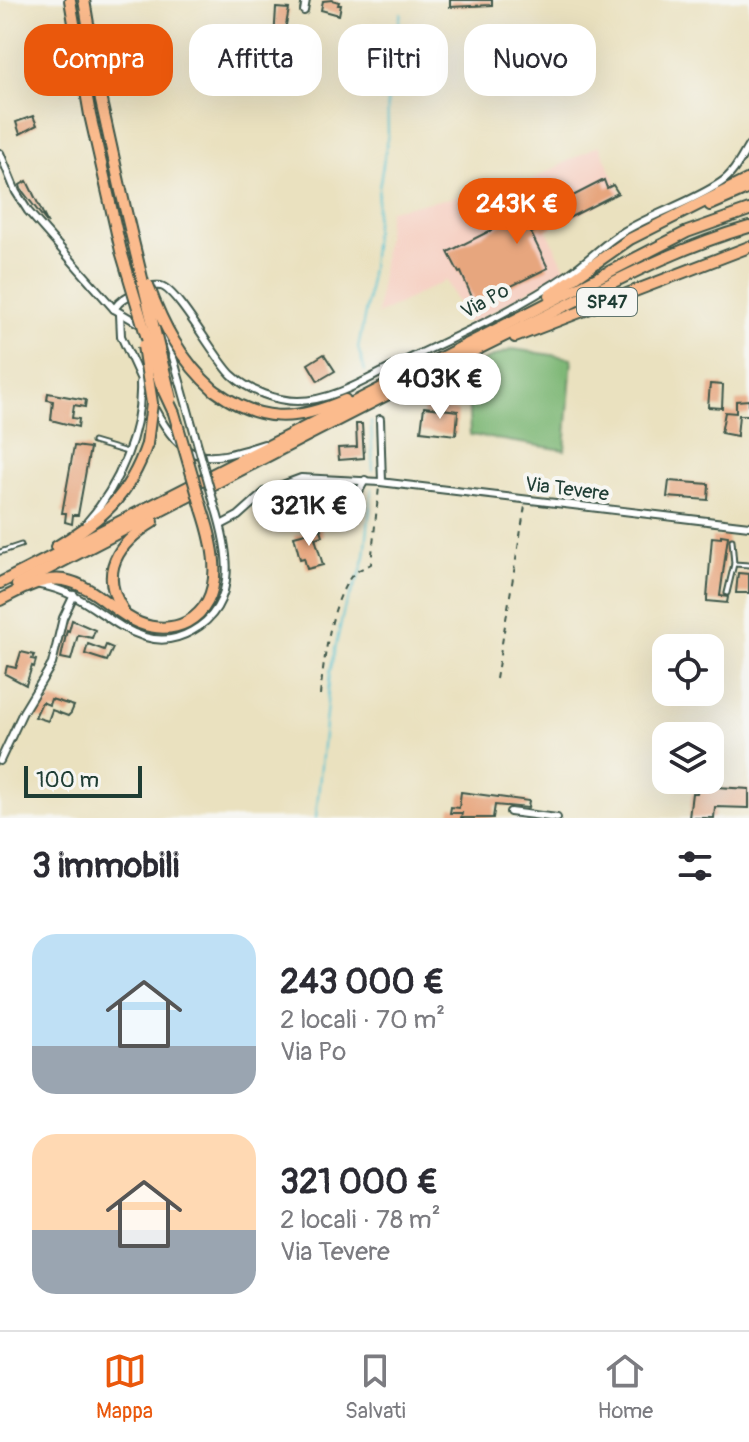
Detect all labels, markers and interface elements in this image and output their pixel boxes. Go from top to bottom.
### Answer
chip: Compra [24,24,173,96]
chip: Affitta [189,24,322,96]
chip: Filtri [338,24,448,96]
chip: Nuovo [464,24,596,96]
pin: 243K € [452,178,582,246]
text: 243K € [476,188,558,220]
street label: Via Po [457,278,514,324]
road number: SP47 [577,288,637,316]
pin: 403K € [375,353,505,421]
text: 403K € [397,363,483,395]
street label: Via Tevere [524,471,611,507]
pin: 321K € [244,480,374,548]
text: 321K € [270,490,348,522]
map controls [652,634,724,794]
button: locate [652,634,724,706]
button: layers [652,722,724,794]
scale bar [24,762,142,798]
text: 100 m [36,766,99,794]
icon: filters [673,844,717,888]
text: 3 immobili [32,845,179,888]
text: 243 000 € [280,961,445,1004]
icon: home [96,966,192,1062]
text: 2 locali · 70 m² [280,1004,445,1036]
text: Via Po [280,1036,346,1068]
text: 321 000 € [280,1161,438,1204]
icon: home [96,1166,192,1262]
text: 2 locali · 78 m² [280,1204,441,1236]
text: Via Tevere [280,1236,390,1268]
tab: Mappa [96,1349,153,1425]
tab: Salvati [345,1349,406,1425]
tab: Home [598,1349,653,1425]

